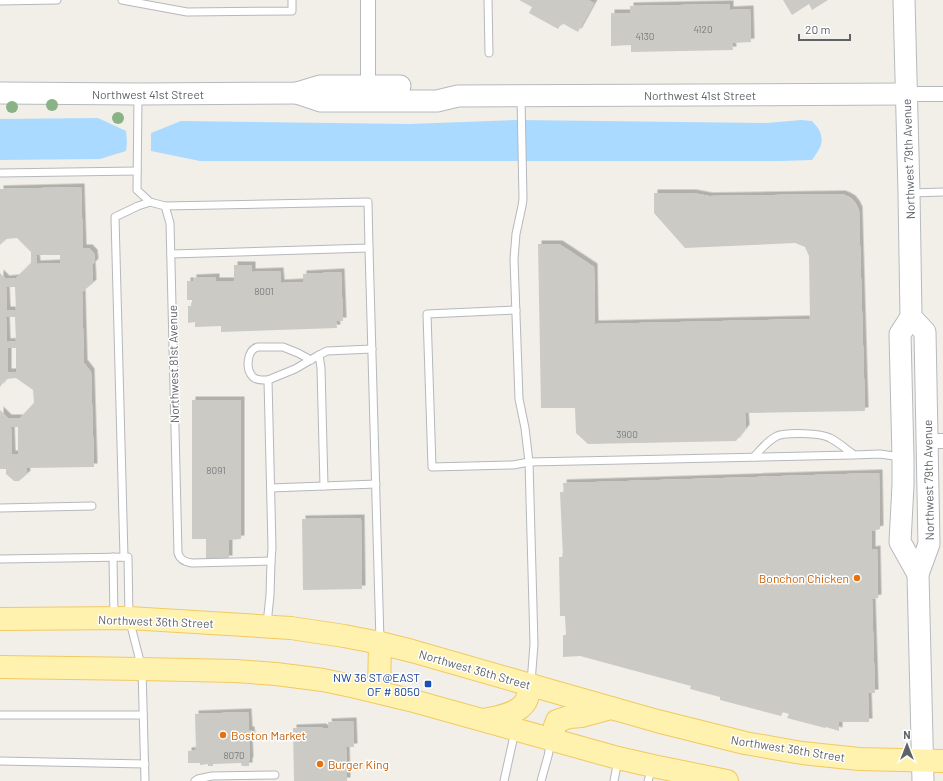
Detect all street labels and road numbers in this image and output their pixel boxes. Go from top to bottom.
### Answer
street label: Northwest 41st Street [92,87,204,101]
street label: Northwest 41st Street [644,88,756,102]
street label: Northwest 79th Avenue [899,99,917,219]
street label: Northwest 81st Avenue [165,305,181,423]
street label: Northwest 79th Avenue [920,420,936,540]
street label: Northwest 36th Street [98,612,214,630]
street label: Northwest 36th Street [418,646,532,692]
street label: Northwest 36th Street [730,732,846,764]

